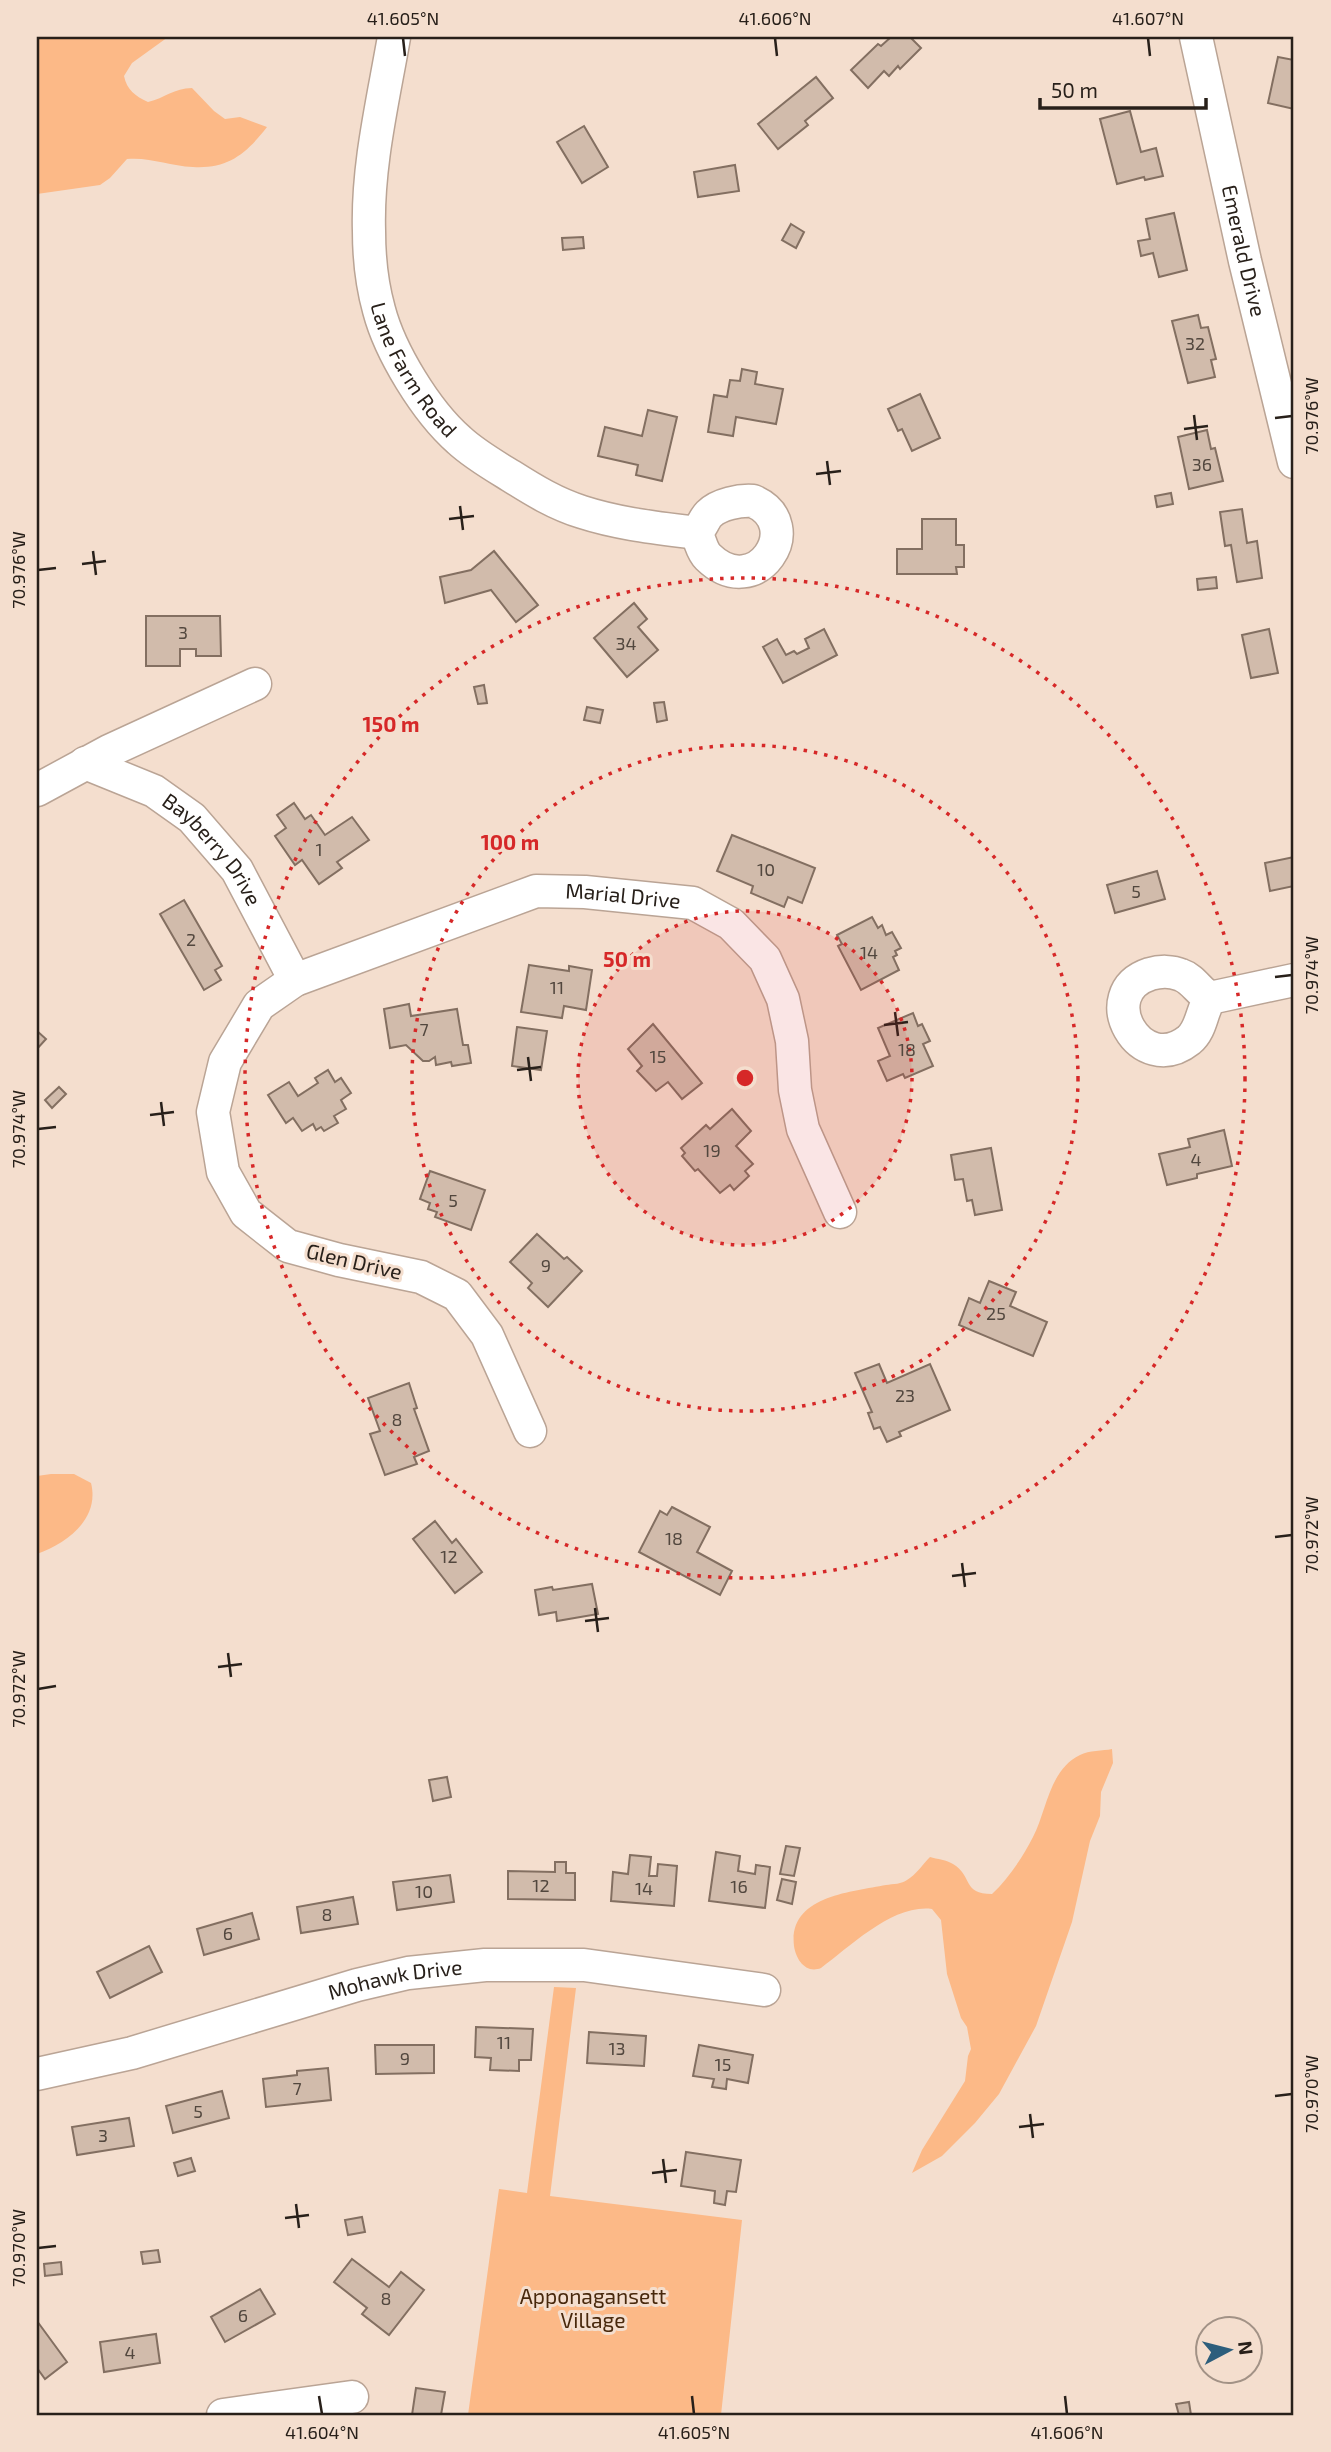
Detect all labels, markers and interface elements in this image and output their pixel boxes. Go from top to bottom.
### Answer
text: 41.605°N [367,7,439,29]
text: 41.606°N [738,7,812,29]
text: 41.607°N [1112,7,1184,29]
scale bar [1040,66,1207,110]
text: 50 m [1051,77,1098,102]
street label: Emerald Drive [1218,182,1272,319]
street label: Lane Farm Road [366,299,463,442]
house number: 32 [1185,332,1205,354]
text: 70.976°W [1300,377,1322,455]
house number: 36 [1192,453,1212,475]
text: 70.976°W [7,531,29,609]
house number: 3 [178,621,188,643]
house number: 34 [615,632,637,654]
text: 150 m [363,711,419,736]
street label: Bayberry Drive [158,787,267,909]
text: 100 m [481,829,539,854]
house number: 1 [315,838,323,860]
house number: 10 [757,858,775,880]
street label: Marial Drive [565,878,682,913]
house number: 5 [1131,880,1141,902]
house number: 2 [186,928,196,950]
text: 70.974°W [1300,936,1322,1014]
house number: 14 [860,941,878,963]
text: 50 m [603,946,651,971]
house number: 11 [550,976,564,998]
house number: 7 [419,1018,429,1040]
house number: 18 [898,1038,916,1060]
house number: 15 [650,1045,666,1067]
centre of rings [733,1066,757,1090]
text: 70.974°W [7,1090,29,1168]
house number: 19 [703,1139,721,1161]
house number: 4 [1190,1148,1202,1170]
house number: 5 [448,1189,458,1211]
street label: Glen Drive [304,1237,405,1284]
house number: 9 [541,1254,551,1276]
house number: 25 [986,1302,1006,1324]
house number: 23 [895,1384,915,1406]
house number: 8 [392,1408,402,1430]
text: 70.972°W [1300,1496,1322,1574]
house number: 18 [665,1527,683,1549]
house number: 12 [440,1545,458,1567]
text: 70.972°W [7,1650,29,1728]
house number: 12 [532,1874,550,1896]
house number: 16 [730,1875,748,1897]
house number: 14 [635,1877,653,1899]
house number: 10 [415,1880,433,1902]
house number: 8 [322,1903,332,1925]
house number: 6 [223,1922,233,1944]
street label: Mohawk Drive [325,1953,463,2004]
house number: 11 [497,2031,511,2053]
house number: 13 [608,2037,626,2059]
house number: 9 [400,2047,410,2069]
house number: 15 [715,2053,731,2075]
text: 70.970°W [1300,2055,1322,2133]
house number: 7 [292,2077,302,2099]
house number: 5 [193,2100,203,2122]
house number: 3 [98,2124,108,2146]
text: 70.970°W [7,2209,29,2287]
park label: Apponagansett Village [520,2283,666,2332]
house number: 8 [381,2287,391,2309]
house number: 6 [238,2304,248,2326]
north arrow [1194,2316,1264,2386]
text: N [1234,2340,1259,2356]
house number: 4 [124,2341,136,2363]
text: 41.604°N [285,2421,359,2443]
text: 41.605°N [658,2421,730,2443]
text: 41.606°N [1030,2421,1104,2443]

